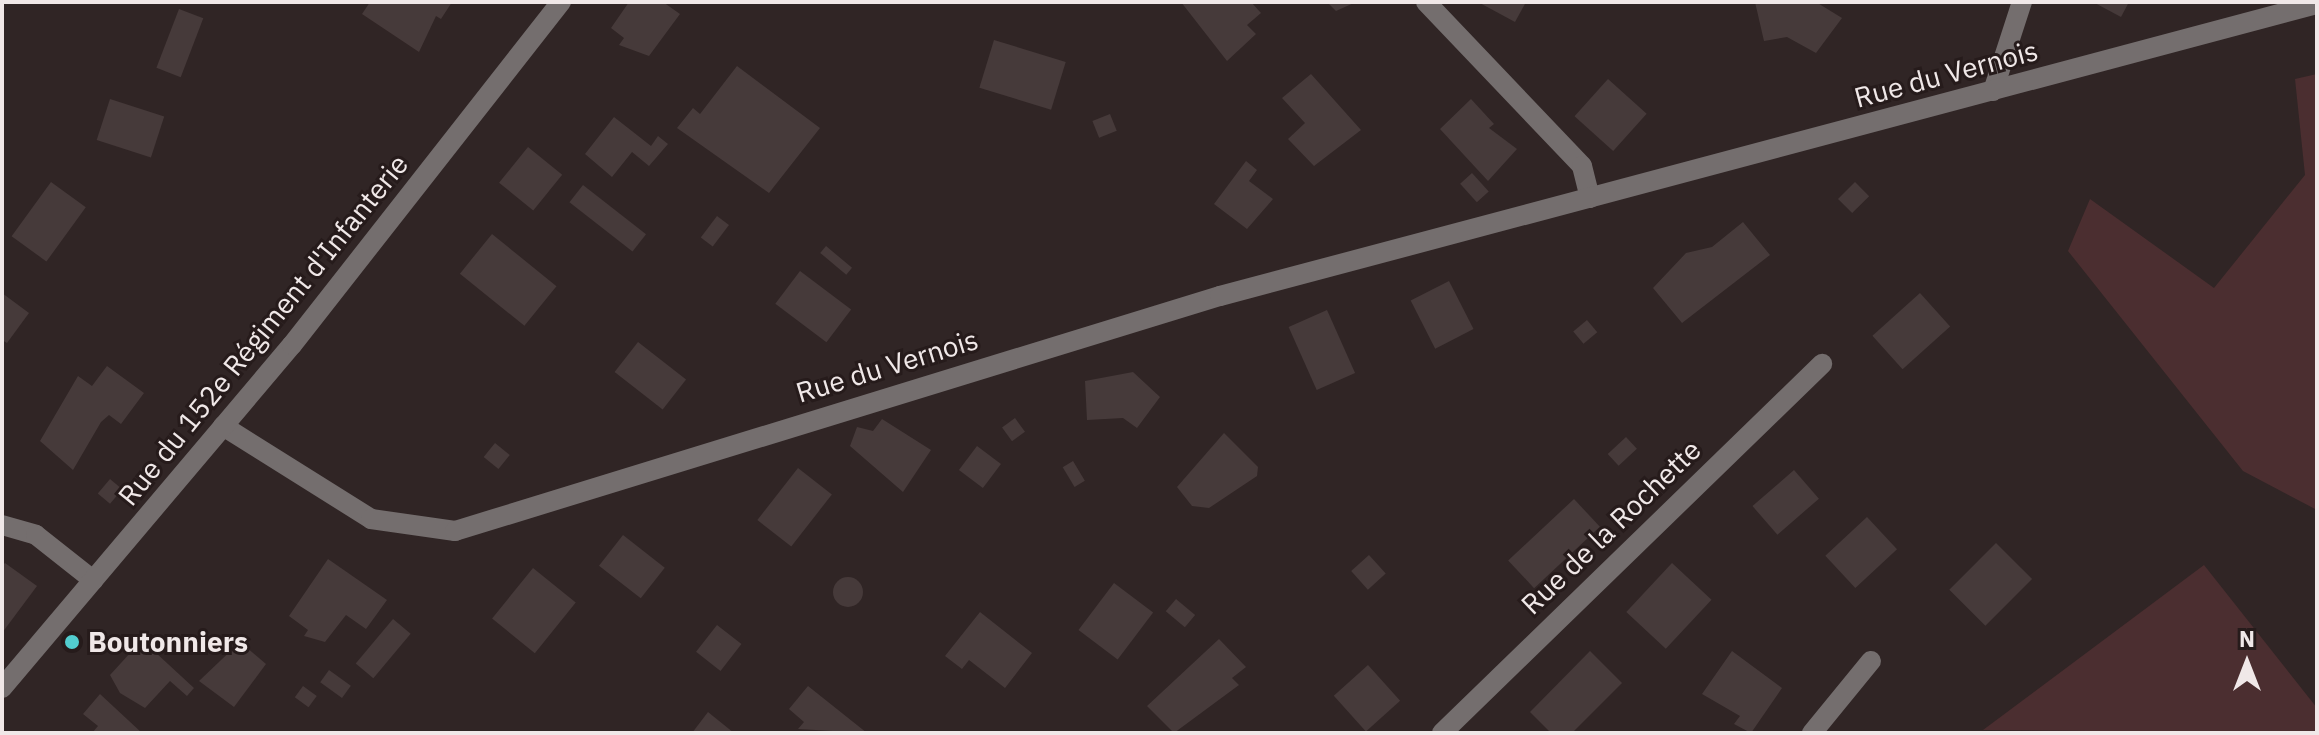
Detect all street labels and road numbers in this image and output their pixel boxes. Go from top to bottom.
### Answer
street label: Rue du Vernois [1851,33,2041,115]
street label: Rue du 152e Régiment d'Infanterie [111,148,415,512]
street label: Rue du Vernois [792,322,982,410]
street label: Rue de la Rochette [1514,433,1708,621]

